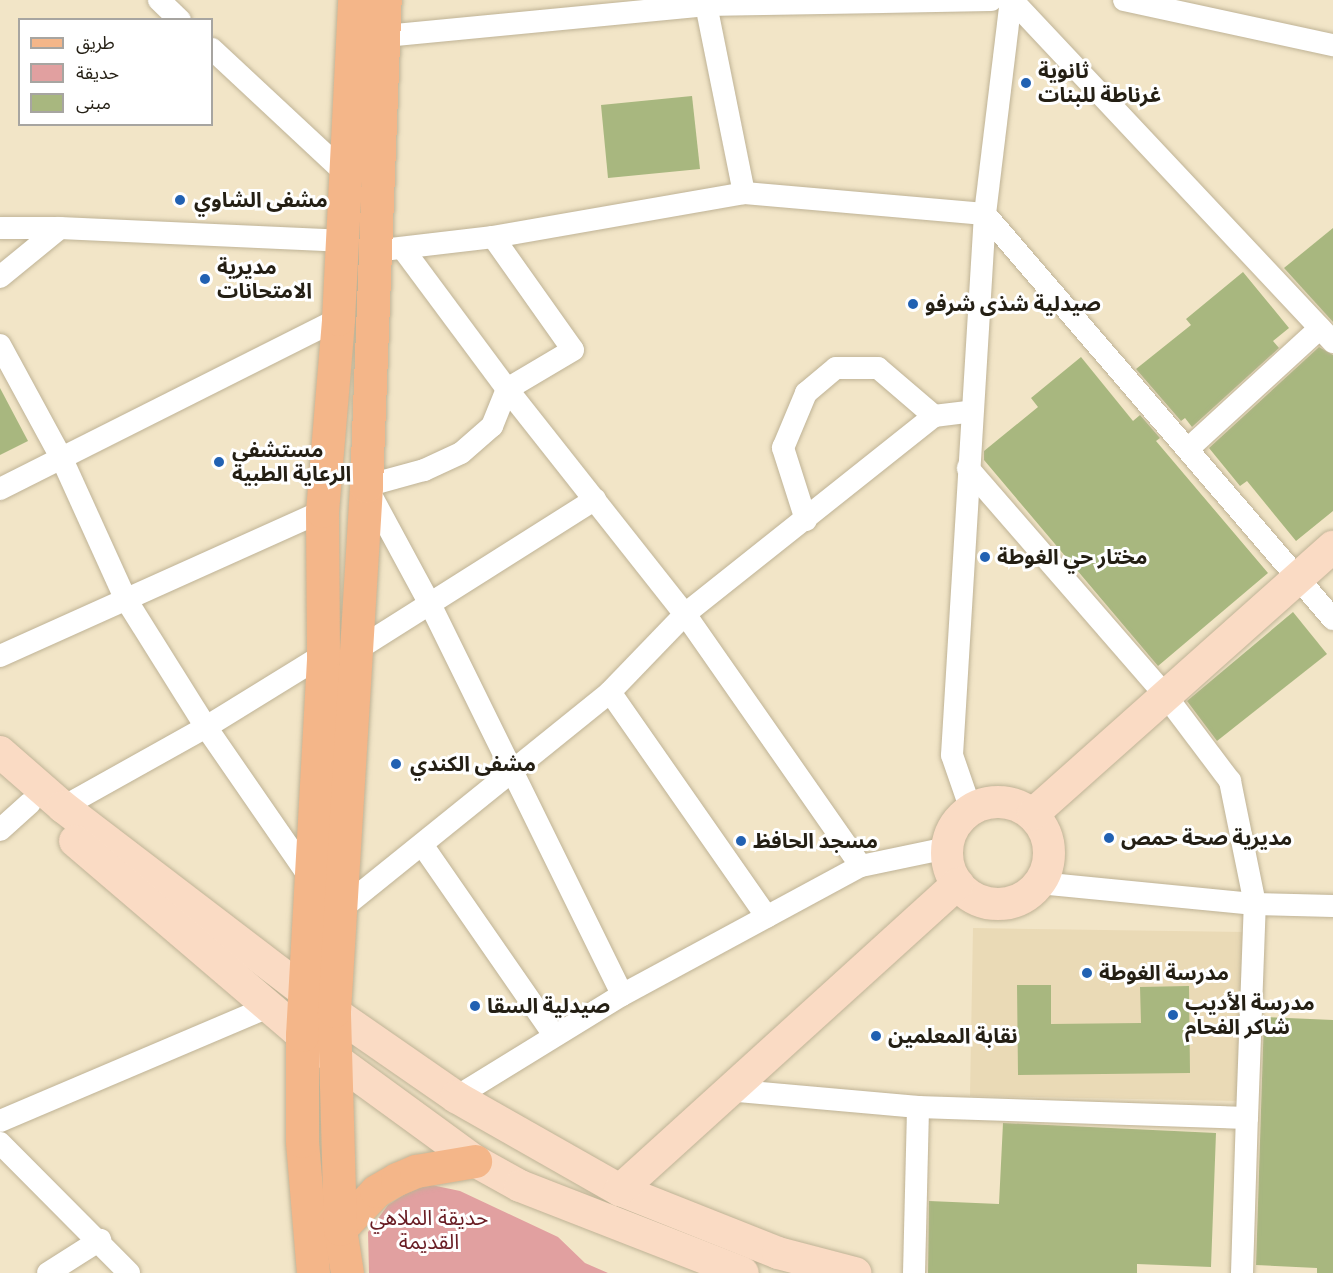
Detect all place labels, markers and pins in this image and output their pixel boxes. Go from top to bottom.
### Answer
place label: ثانوية غرناطة للبنات [1038,58,1161,108]
marker: ثانوية غرناطة للبنات [1019,76,1033,90]
place label: مشفى الشاوي [194,187,328,213]
marker: مشفى الشاوي [171,191,189,209]
place label: مديرية الامتحانات [217,254,312,304]
marker: مديرية الامتحانات [198,272,212,286]
place label: صيدلية شذى شرفو [925,291,1101,317]
marker: صيدلية شذى شرفو [906,297,920,311]
place label: مستشفى الرعاية الطبية [232,437,351,487]
marker: مستشفى الرعاية الطبية [210,453,228,471]
place label: مختار حي الغوطة [997,544,1147,570]
marker: مختار حي الغوطة [978,550,992,564]
place label: مشفى الكندي [410,751,536,777]
marker: مشفى الكندي [387,755,405,773]
place label: مديرية صحة حمص [1121,825,1292,851]
place label: مسجد الحافظ [753,828,878,854]
marker: مديرية صحة حمص [1102,831,1116,845]
marker: مسجد الحافظ [734,834,748,848]
place label: مدرسة الغوطة [1099,960,1229,986]
marker: مدرسة الغوطة [1080,966,1094,980]
place label: مدرسة الأديب شاكر الفحام [1185,990,1315,1040]
place label: صيدلية السقا [487,993,610,1019]
marker: صيدلية السقا [468,999,482,1013]
marker: مدرسة الأديب شاكر الفحام [1166,1008,1180,1022]
place label: نقابة المعلمين [888,1023,1018,1049]
marker: نقابة المعلمين [869,1029,883,1043]

